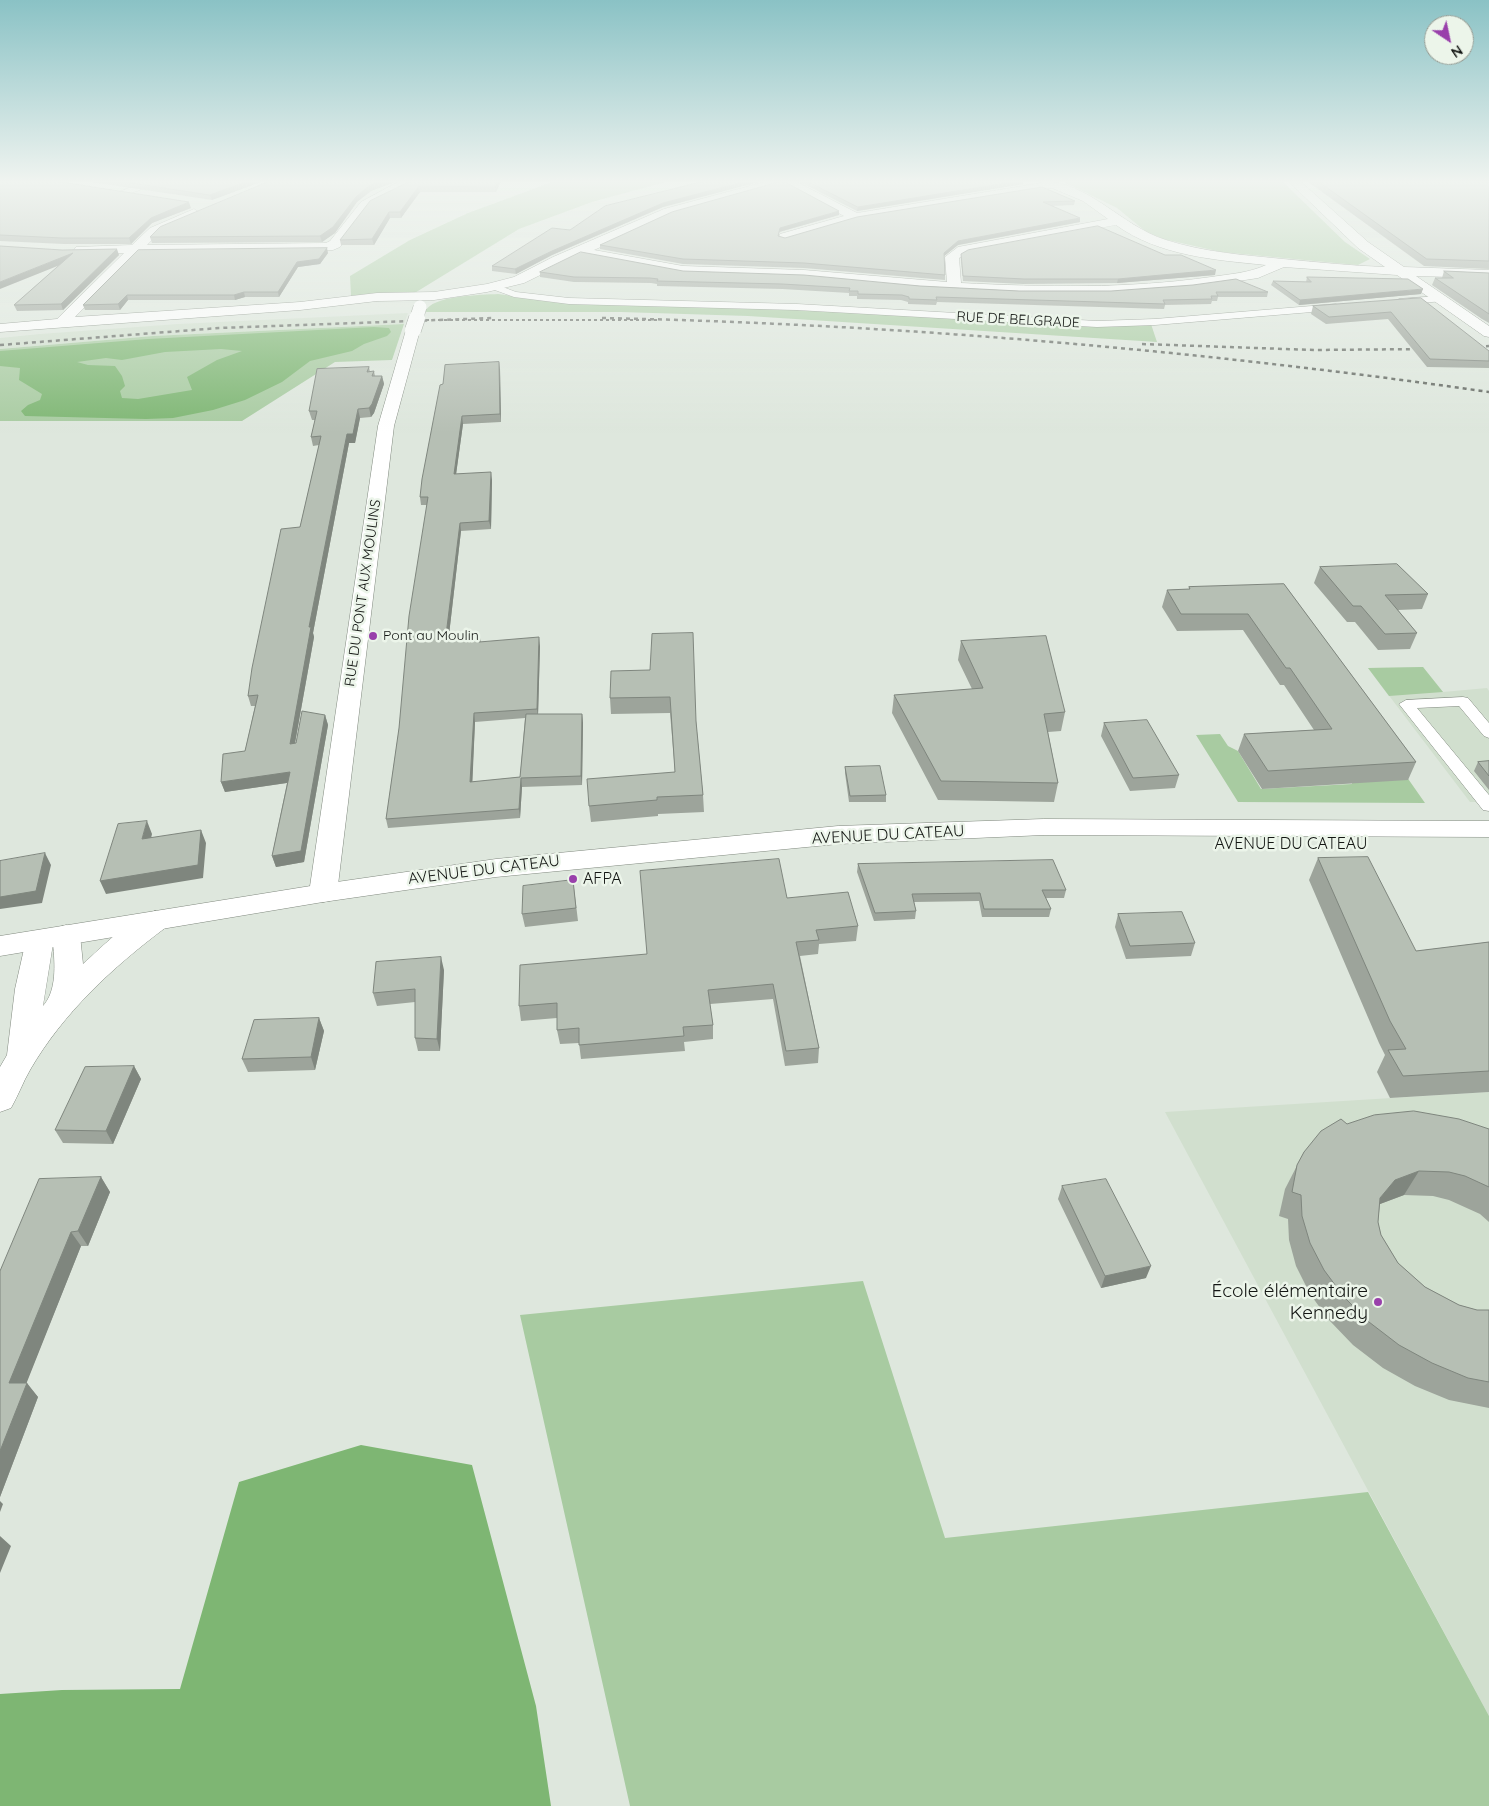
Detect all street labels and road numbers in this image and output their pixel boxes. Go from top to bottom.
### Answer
street label: RUE DE BELGRADE [956,308,1080,332]
street label: RUE DU PONT AUX MOULINS [342,498,384,688]
street label: AVENUE DU CATEAU [811,821,965,849]
street label: AVENUE DU CATEAU [1215,834,1367,854]
street label: AVENUE DU CATEAU [407,851,561,889]

